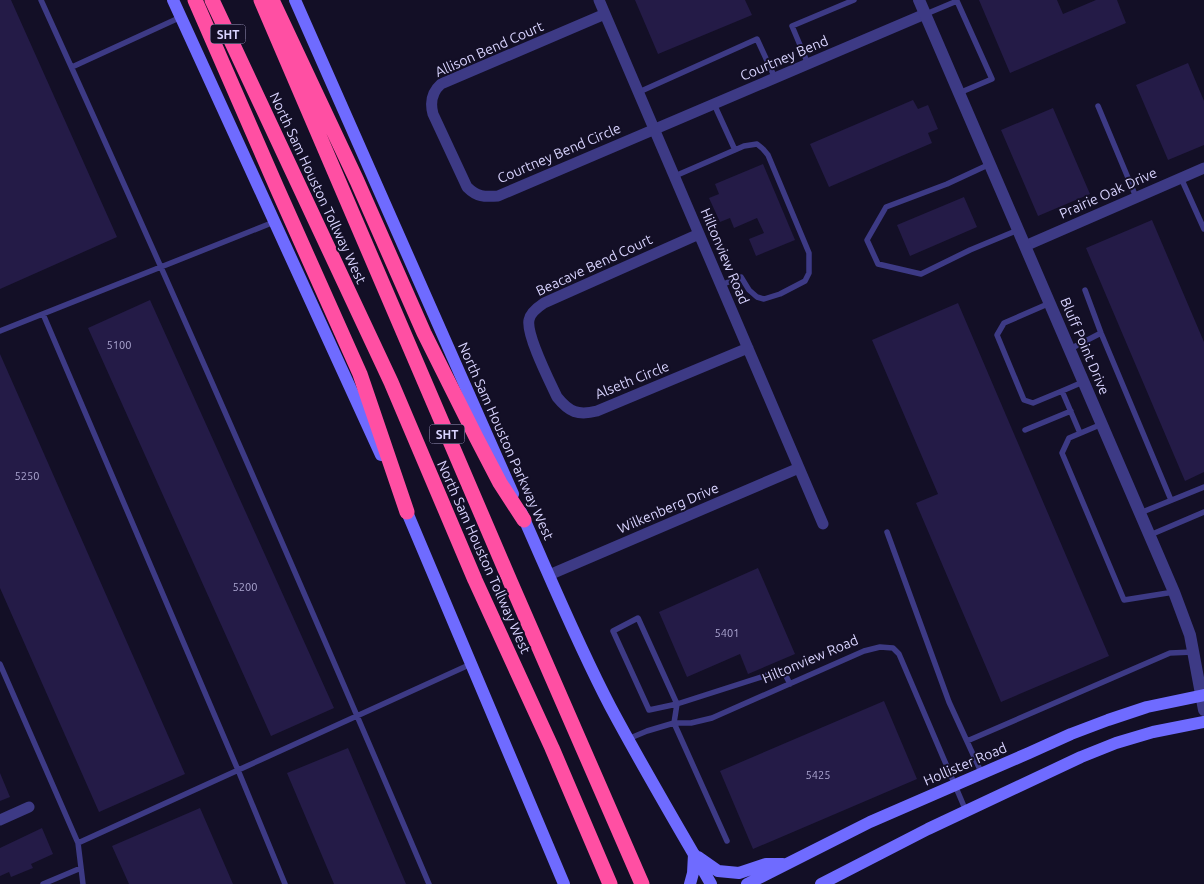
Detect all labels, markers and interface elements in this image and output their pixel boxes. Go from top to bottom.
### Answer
street label: Allison Bend Court [432,18,546,80]
road number: SHT [210,24,246,44]
street label: Courtney Bend [738,32,830,84]
street label: North Sam Houston Tollway West [266,90,370,287]
street label: Courtney Bend Circle [495,120,623,186]
street label: Prairie Oak Drive [1057,164,1159,222]
street label: Hiltonview Road [698,206,752,306]
street label: Beacave Bend Court [533,231,655,299]
street label: Bluff Point Drive [1057,295,1113,397]
house number: 5100 [107,339,131,351]
street label: North Sam Houston Parkway West [455,340,557,543]
street label: Alseth Circle [593,358,671,402]
road number: SHT [430,424,464,444]
street label: North Sam Houston Tollway West [434,458,534,656]
house number: 5250 [15,470,39,482]
street label: Wilkenberg Drive [615,479,721,537]
house number: 5200 [233,581,257,593]
house number: 5401 [715,627,739,639]
street label: Hiltonview Road [760,632,860,686]
street label: Hollister Road [921,739,1009,789]
house number: 5425 [806,769,830,781]

